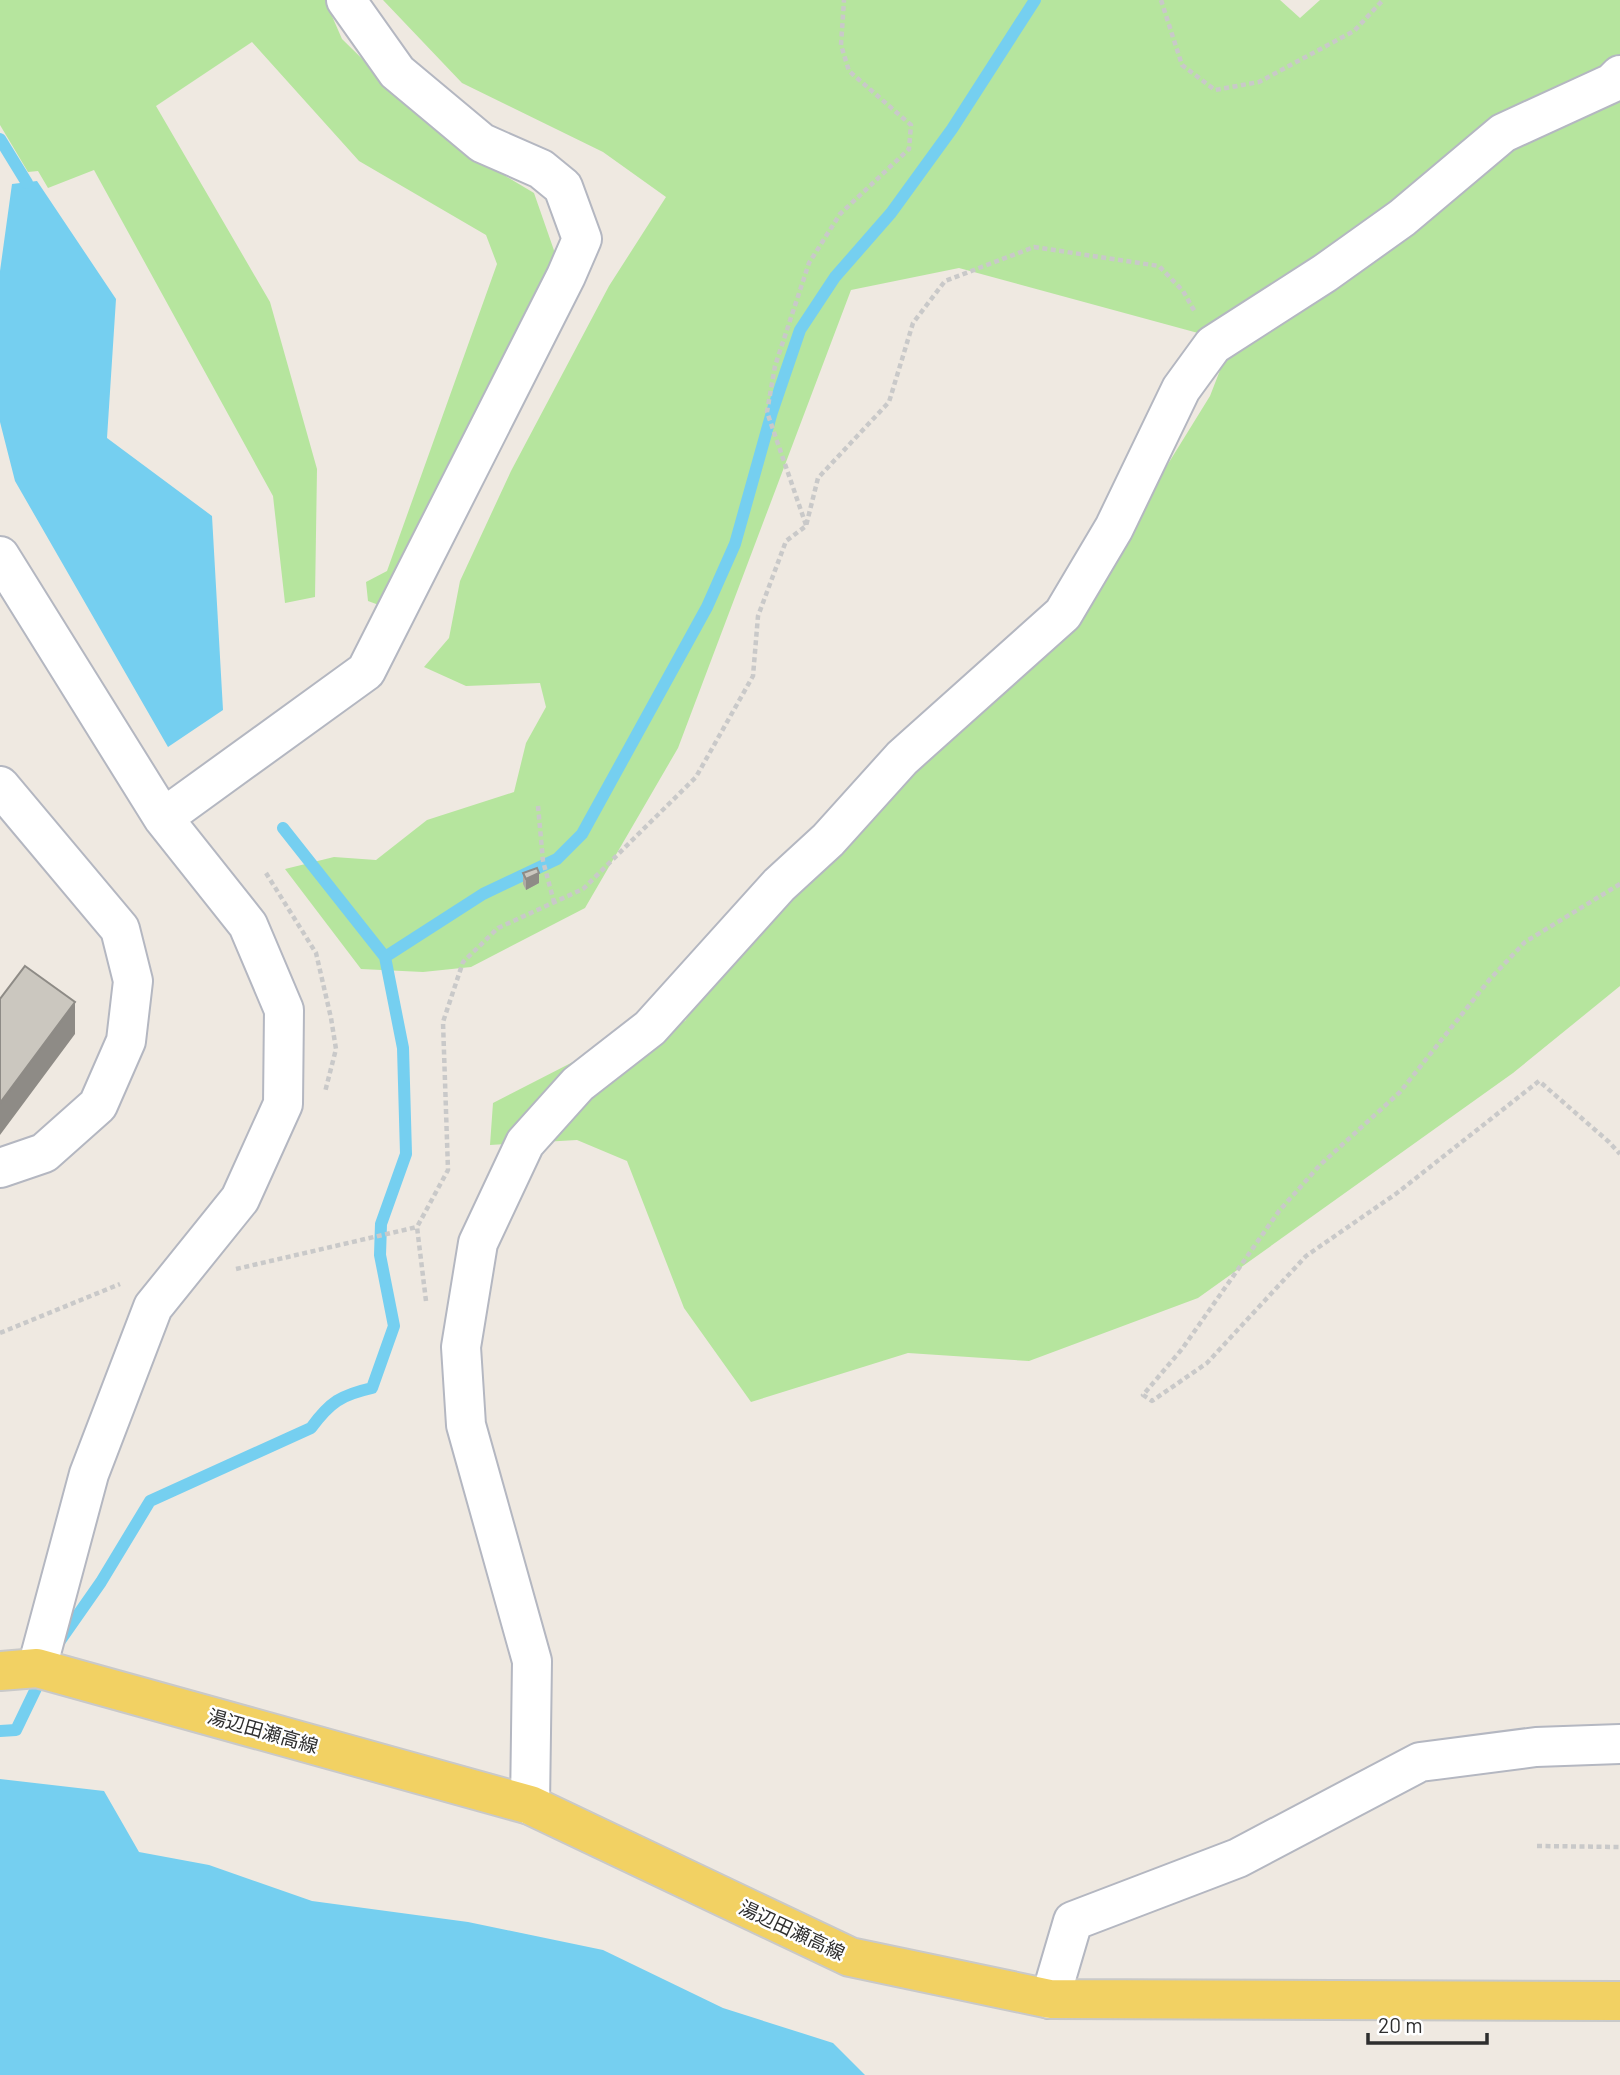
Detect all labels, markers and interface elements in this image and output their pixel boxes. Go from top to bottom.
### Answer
street label: 湯辺田瀬高線 [205,1704,321,1757]
street label: 湯辺田瀬高線 [736,1895,849,1964]
scale bar [1368,2002,1487,2046]
text: 20 m [1378,2012,1423,2037]

